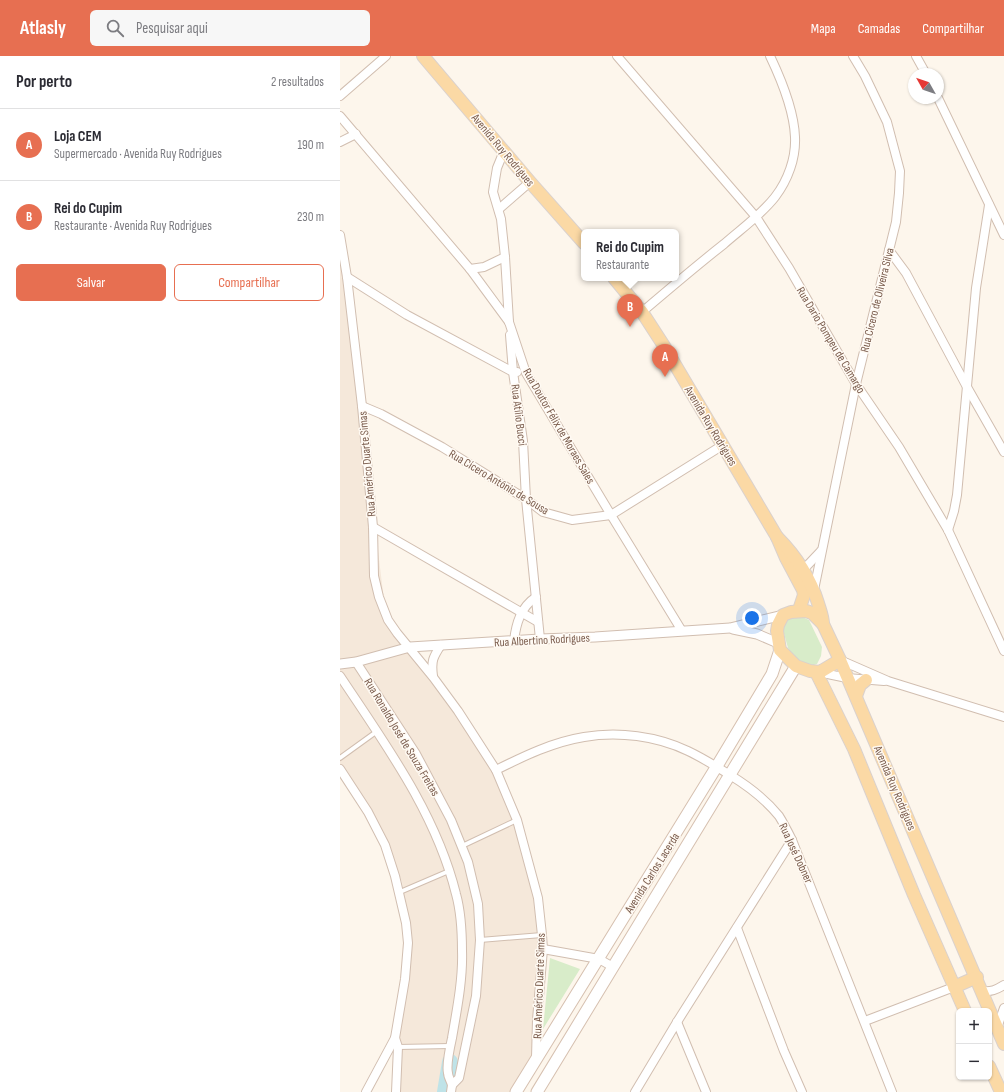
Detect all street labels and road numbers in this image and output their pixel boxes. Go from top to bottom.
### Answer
street label: Avenida Ruy Rodrigues [467,110,537,190]
street label: Rua Cícero de Oliveira Silva [857,246,898,354]
street label: Rua Dario Pompeu de Camargo [793,284,868,396]
street label: Rua Doutor Félix de Moraes Sales [519,366,598,487]
street label: Rua Atílio Bucci [507,383,530,447]
street label: Avenida Ruy Rodrigues [680,383,740,469]
street label: Rua Américo Duarte Simas [355,411,380,517]
street label: Rua Cícero Antônio de Sousa [446,447,552,518]
street label: Rua Albertino Rodrigues [494,630,590,650]
street label: Rua Ronaldo José de Souza Freitas [360,676,443,799]
street label: Avenida Ruy Rodrigues [870,743,919,833]
street label: Rua José Dobner [775,821,816,886]
street label: Avenida Carlos Lacerda [621,830,683,917]
street label: Rua Américo Duarte Simas [530,933,549,1039]

